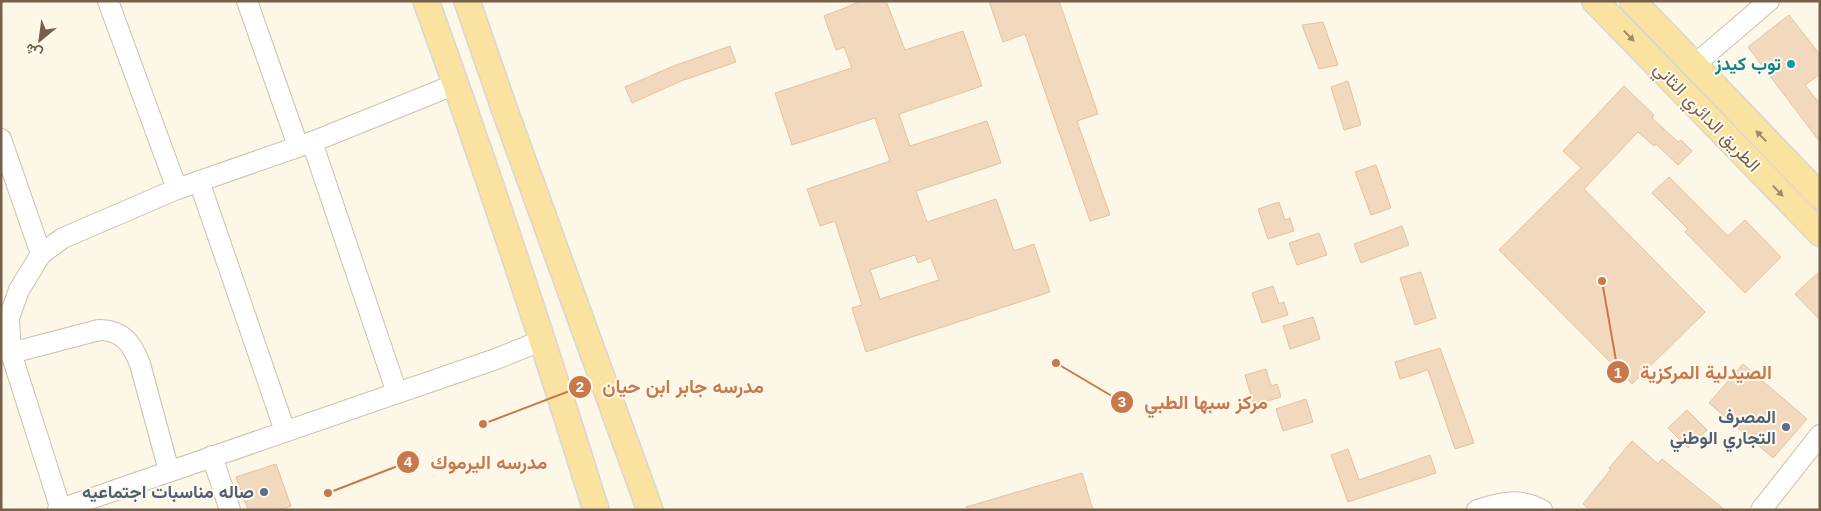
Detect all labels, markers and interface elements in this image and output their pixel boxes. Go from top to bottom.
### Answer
north arrow [15,15,65,65]
one-way arrow [1623,30,1635,42]
text: ش [22,39,45,62]
place label: توب كيدز [1714,54,1781,75]
street label: الطريق الدائري الثاني [1646,58,1764,179]
marker: توب كيدز [1785,58,1797,70]
one-way arrow [1755,130,1767,142]
one-way arrow [1772,184,1784,196]
callout: الصيدلية المركزية [1605,355,1782,389]
text: الصيدلية المركزية [1640,362,1772,385]
text: 1 [1614,364,1622,381]
callout: مدرسه جابر ابن حيان [568,370,774,404]
text: مدرسه جابر ابن حيان [602,376,764,399]
text: 2 [576,378,584,395]
callout: مركز سبها الطبي [1109,385,1278,419]
text: مركز سبها الطبي [1144,392,1268,419]
text: 3 [1118,393,1126,410]
place label: المصرف التجاري الوطني [1670,407,1776,453]
marker: المصرف التجاري الوطني [1780,421,1792,433]
callout: مدرسه اليرموك [396,445,557,479]
text: مدرسه اليرموك [431,452,547,475]
text: 4 [404,453,413,470]
place label: صاله مناسبات اجتماعيه [82,482,254,503]
marker: صاله مناسبات اجتماعيه [258,486,270,498]

